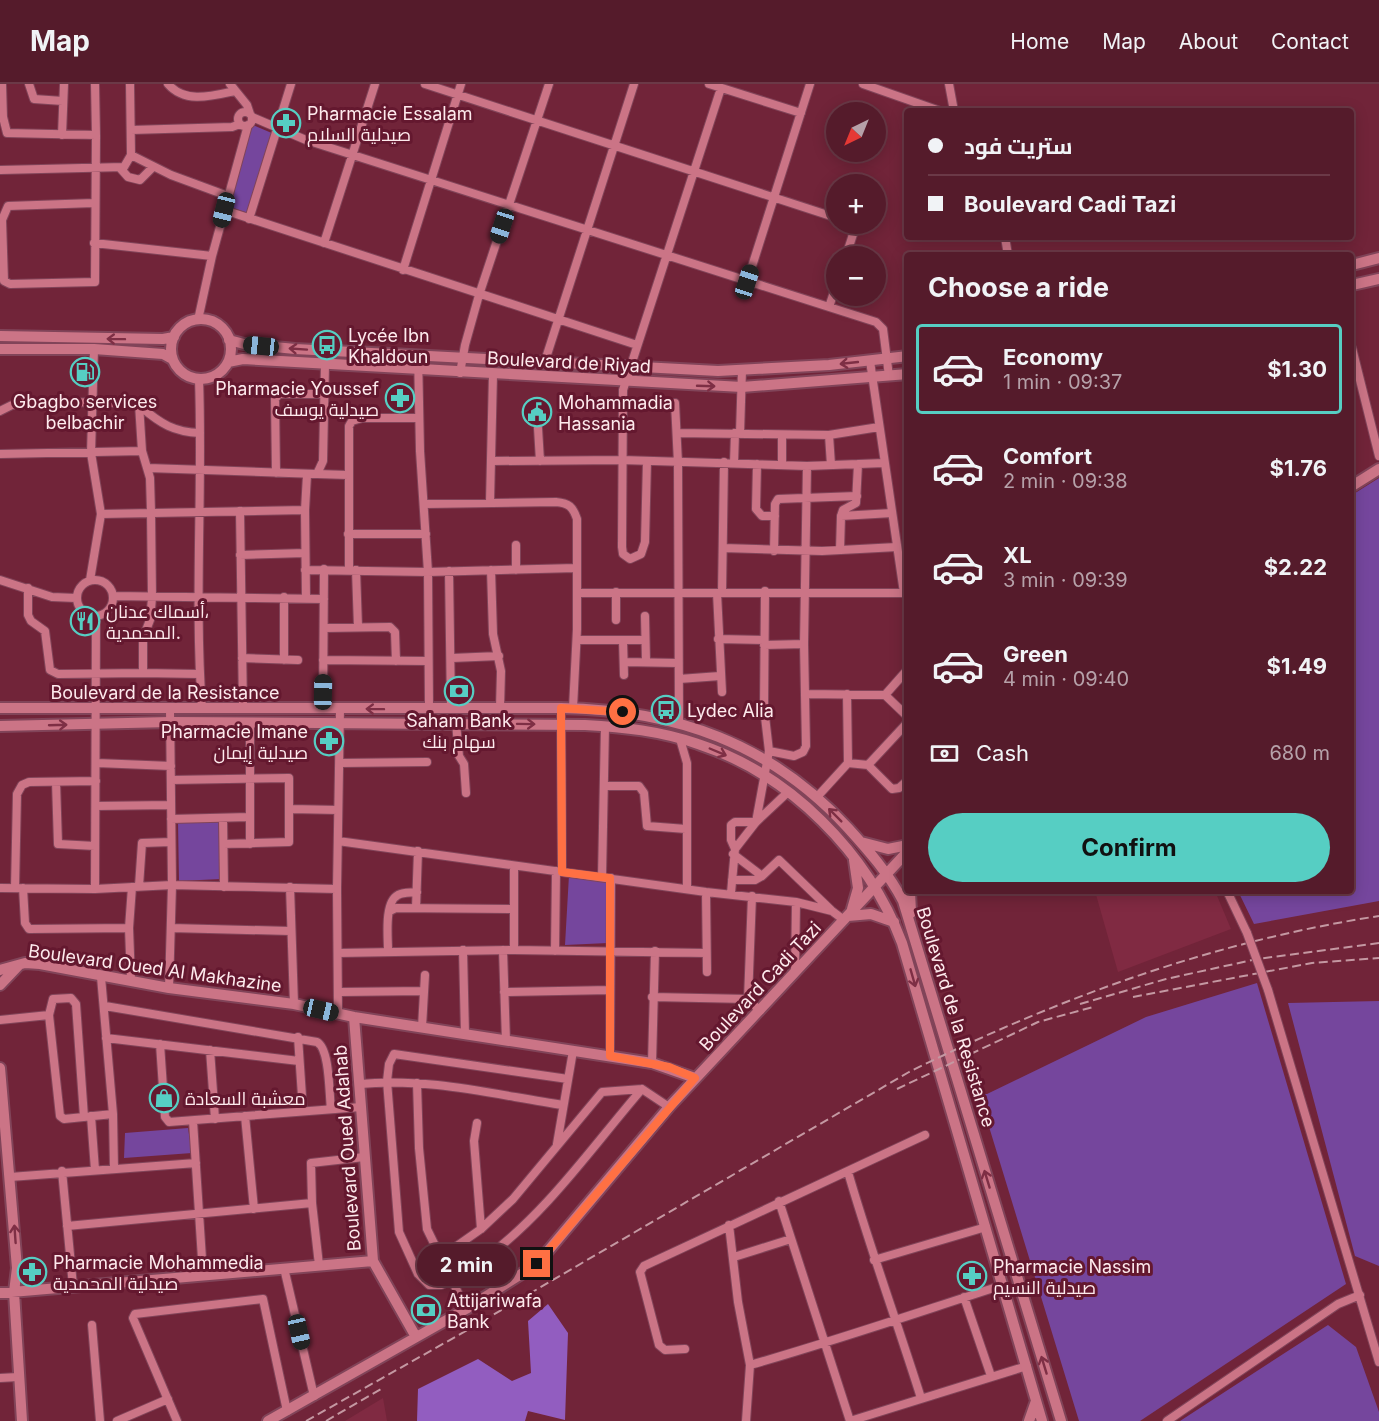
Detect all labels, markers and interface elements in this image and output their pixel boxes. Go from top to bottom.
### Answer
text: Map [30,24,90,58]
text: Home [1010,29,1069,54]
text: Map [1102,29,1146,54]
text: About [1179,29,1238,54]
text: Contact [1271,29,1349,54]
north arrow [826,102,886,162]
map controls [826,102,886,306]
place label: Pharmacie Essalam صيدلية السلام [307,103,473,147]
pharmacy icon: Pharmacie Essalam صيدلية السلام [270,107,302,139]
text: ستريت فود [964,133,1072,159]
button: + [826,174,886,234]
car [211,190,237,230]
text: Boulevard Cadi Tazi [964,191,1176,217]
car [488,206,516,246]
button: − [826,246,886,306]
car [733,262,761,302]
text: Choose a ride [928,271,1109,304]
place label: Lycée Ibn Khaldoun [348,325,430,367]
bus stop icon: Lycée Ibn Khaldoun [311,329,343,361]
one-way arrow [106,333,126,345]
car [242,335,280,357]
icon: car [931,342,985,396]
one-way arrow [289,343,309,354]
text: Economy [1003,344,1103,370]
street label: Boulevard de Riyad [487,347,651,377]
fuel station icon: Gbagbo services belbachir [69,356,101,388]
text: $1.30 [1267,356,1327,382]
one-way arrow [840,358,860,369]
text: 1 min · 09:37 [1003,370,1122,394]
place label: Pharmacie Youssef صيدلية يوسف [215,378,379,421]
one-way arrow [695,380,715,392]
pharmacy icon: Pharmacie Youssef صيدلية يوسف [384,382,416,414]
place label: Gbagbo services belbachir [13,391,157,433]
place label: Mohammadia Hassania [558,392,673,434]
public building icon: Mohammadia Hassania [521,396,553,428]
icon: car [931,441,985,495]
text: Comfort [1003,443,1092,469]
text: $1.76 [1270,455,1327,481]
text: 2 min · 09:38 [1003,469,1128,493]
icon: car [931,540,985,594]
text: XL [1003,542,1032,568]
text: $2.22 [1264,554,1327,580]
text: 3 min · 09:39 [1003,568,1128,592]
place label: أسماك عدنان، المحمدية. [106,601,209,643]
restaurant icon: أسماك عدنان، المحمدية. [69,605,101,637]
icon: car [931,639,985,693]
text: Green [1003,641,1068,667]
text: $1.49 [1267,653,1327,679]
text: 4 min · 09:40 [1003,667,1129,691]
car [314,674,332,710]
bank icon: Saham Bank سهام بنك [443,675,475,707]
street label: Boulevard de la Resistance [50,682,280,703]
bus stop icon: Lydec Alia [650,694,682,726]
route start [609,698,636,725]
place label: Lydec Alia [687,700,774,721]
one-way arrow [365,703,385,715]
place label: Saham Bank سهام بنك [406,710,512,754]
one-way arrow [516,718,536,730]
one-way arrow [48,719,68,730]
place label: Pharmacie Imane صيدلية إيمان [161,721,308,764]
pharmacy icon: Pharmacie Imane صيدلية إيمان [313,725,345,757]
icon: cash [928,737,961,770]
text: Cash [976,740,1029,766]
text: 680 m [1269,741,1330,765]
one-way arrow [708,747,726,758]
one-way arrow [828,807,842,822]
button: Confirm [928,813,1330,882]
street label: Boulevard de la Resistance [912,904,1000,1130]
street label: Boulevard Cadi Tazi [695,917,825,1055]
street label: Boulevard Oued Al Makhazine [27,940,283,996]
one-way arrow [908,968,919,987]
car [301,997,341,1023]
street label: Boulevard Oued Adahab [329,1044,365,1252]
shop icon: معشبة السعادة [148,1082,180,1114]
place label: معشبة السعادة [185,1088,305,1109]
one-way arrow [981,1170,992,1189]
one-way arrow [9,1225,20,1245]
callout: 2 min [417,1243,516,1285]
route end [523,1250,550,1277]
place label: Pharmacie Mohammedia صيدلية المحمدية [53,1252,264,1294]
text: 2 min [440,1253,493,1277]
pharmacy icon: Pharmacie Mohammedia صيدلية المحمدية [16,1256,48,1288]
place label: Pharmacie Nassim صيدلية النسيم [993,1256,1151,1300]
pharmacy icon: Pharmacie Nassim صيدلية النسيم [956,1260,988,1292]
place label: Attijariwafa Bank [447,1290,542,1332]
bank icon: Attijariwafa Bank [410,1294,442,1326]
car [286,1312,312,1352]
one-way arrow [1038,1356,1049,1375]

